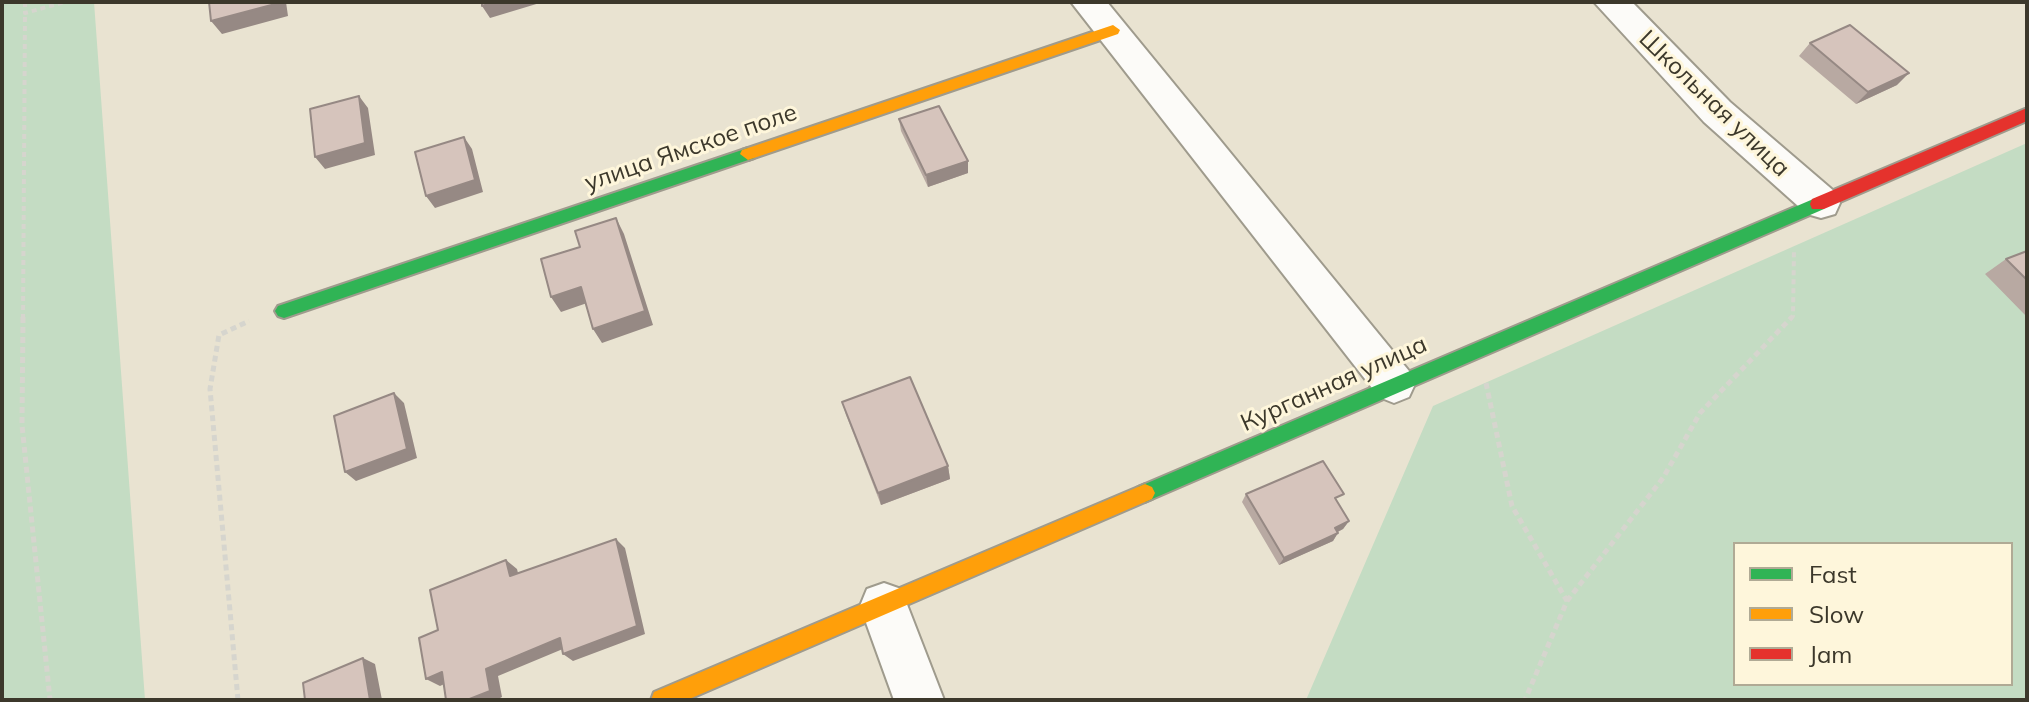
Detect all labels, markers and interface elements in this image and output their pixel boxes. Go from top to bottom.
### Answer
street label: Школьная улица [1633,25,1795,183]
street label: улица Ямское поле [581,98,801,198]
street label: Курганная улица [1236,330,1432,438]
legend [1733,542,2013,686]
text: Fast [1809,559,1857,589]
text: Slow [1809,599,1864,629]
text: Jam [1809,639,1852,669]

